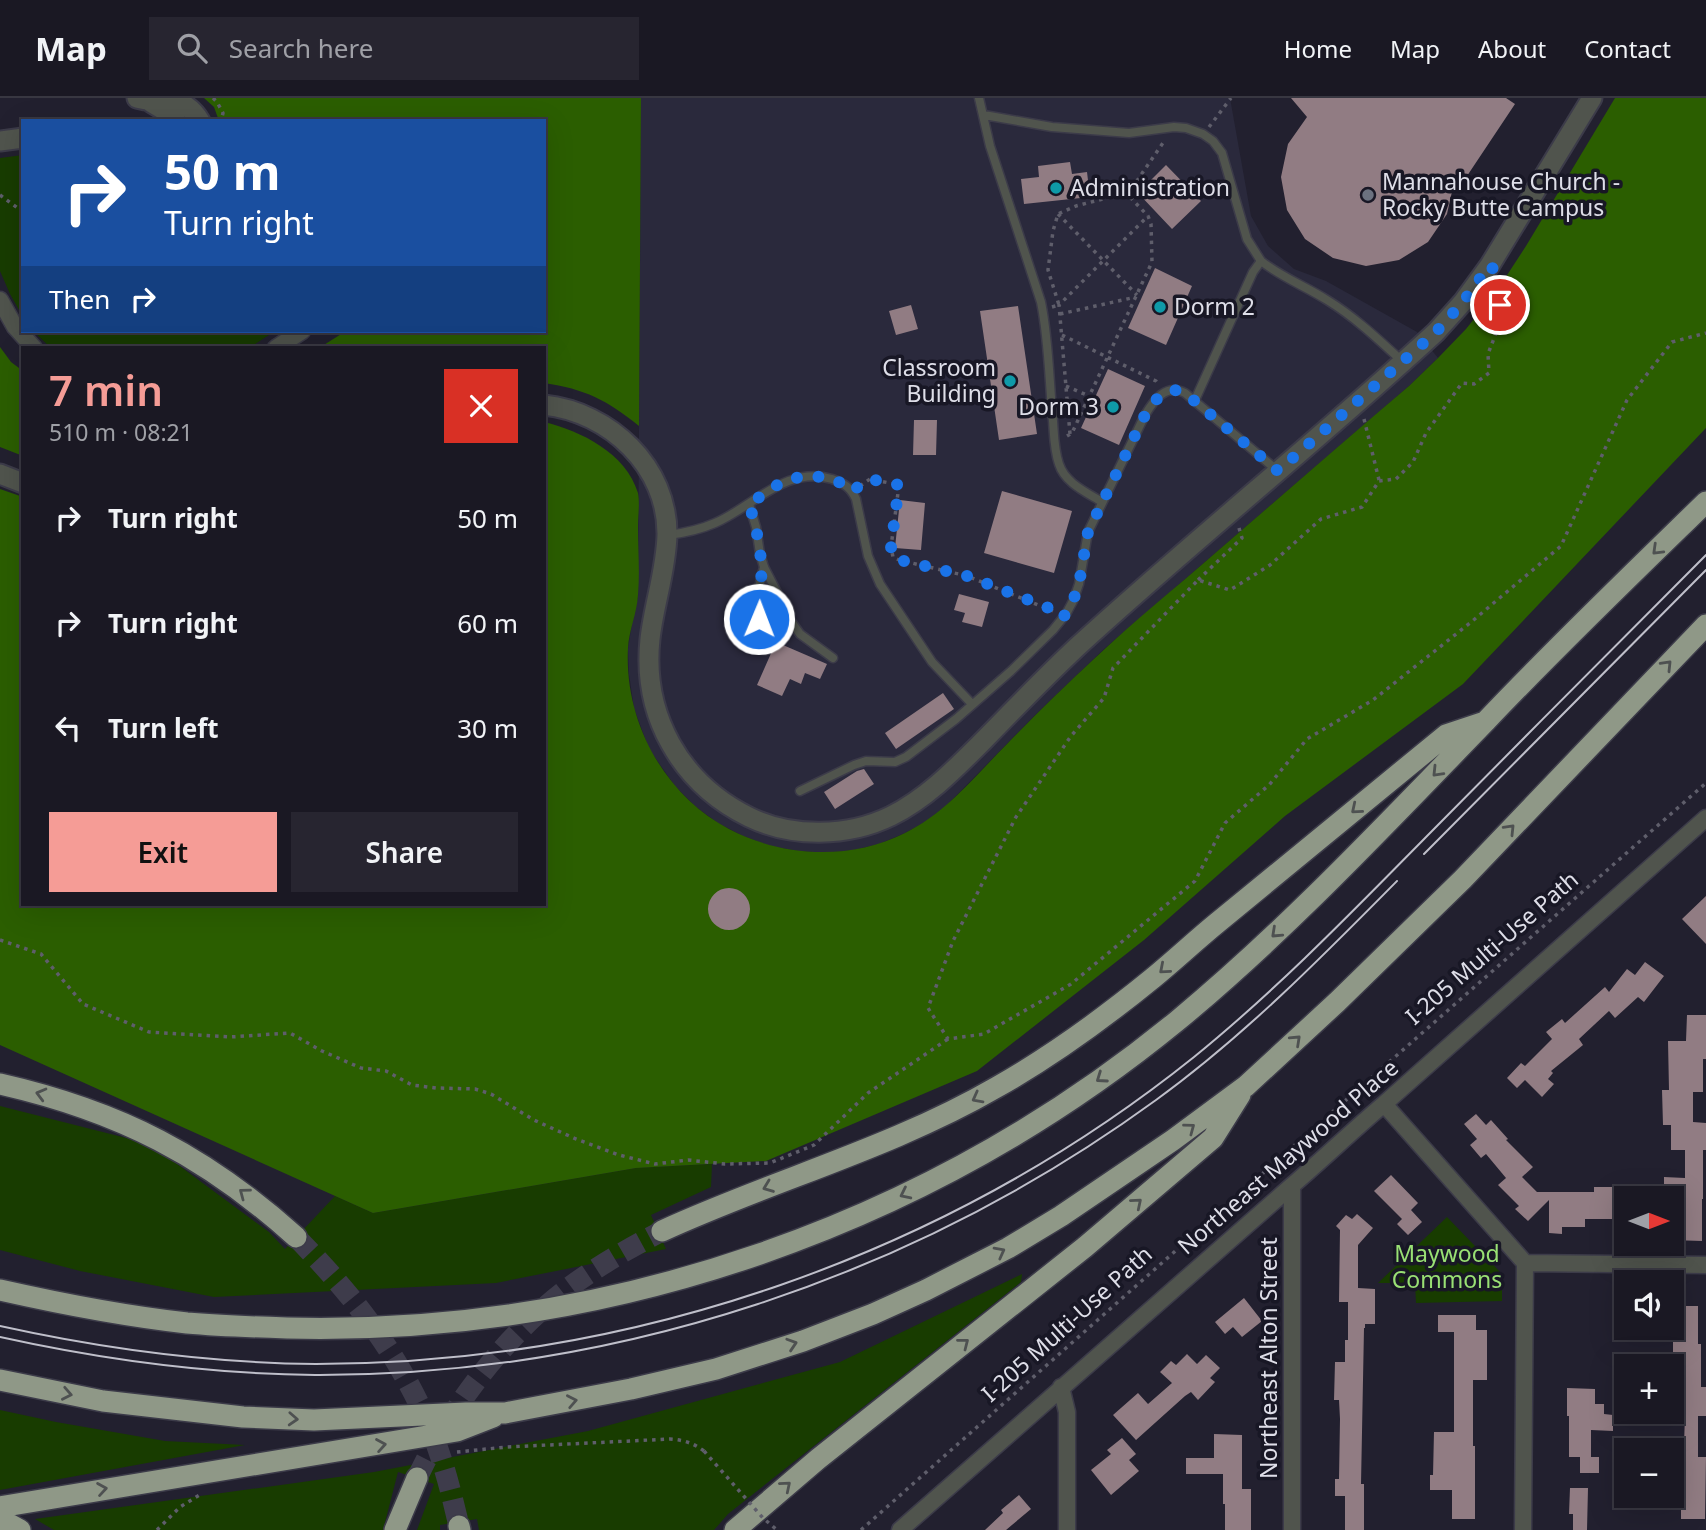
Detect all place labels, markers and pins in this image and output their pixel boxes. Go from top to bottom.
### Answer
place label: Mannahouse Church - Rocky Butte Campus [1382,165,1620,223]
place label: Administration [1070,171,1230,203]
marker: Administration [1048,180,1064,196]
marker: Mannahouse Church - Rocky Butte Campus [1360,187,1376,203]
pin [1470,275,1530,335]
place label: Dorm 2 [1174,290,1255,322]
marker: Dorm 2 [1152,299,1168,315]
place label: Classroom Building [882,351,996,409]
marker: Classroom Building [1002,373,1018,389]
place label: Dorm 3 [1018,390,1099,422]
marker: Dorm 3 [1105,399,1121,415]

